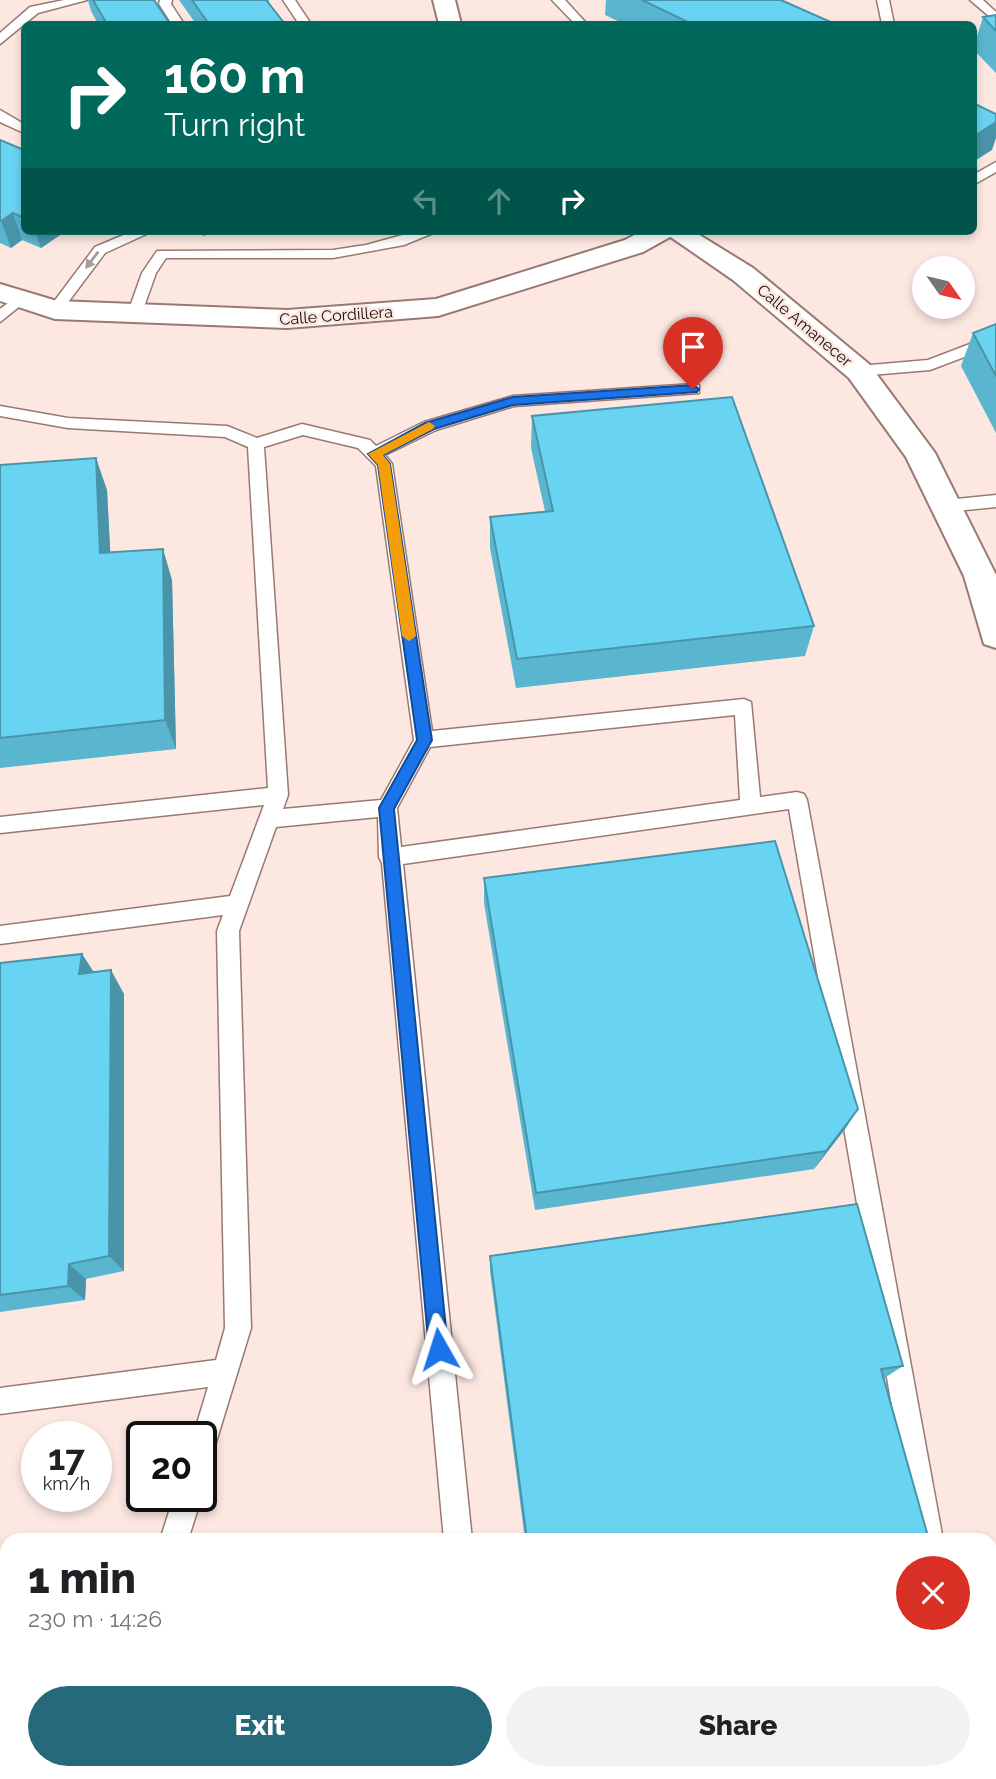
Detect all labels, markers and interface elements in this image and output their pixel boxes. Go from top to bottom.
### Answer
text: 160 m [164,47,305,104]
icon: right [49,49,140,140]
text: Turn right [164,106,305,143]
icon: left [407,182,445,220]
icon: ahead [480,182,518,220]
icon: right [553,182,591,220]
one-way arrow [86,251,100,269]
north arrow [912,256,975,318]
map controls [912,256,975,319]
street label: Calle Amanecer [753,280,856,371]
street label: Calle Cordillera [279,302,393,329]
pin [663,317,723,389]
icon: arrive [674,328,712,366]
position arrow [402,1312,476,1386]
speed limit sign: 20 [126,1421,217,1512]
text: 17 [48,1437,85,1478]
text: km/h [43,1473,90,1494]
text: 1 min [28,1554,136,1603]
button: close [896,1556,970,1630]
text: 230 m · 14:26 [28,1605,162,1632]
button: Exit [28,1686,492,1766]
button: Share [506,1686,970,1766]

